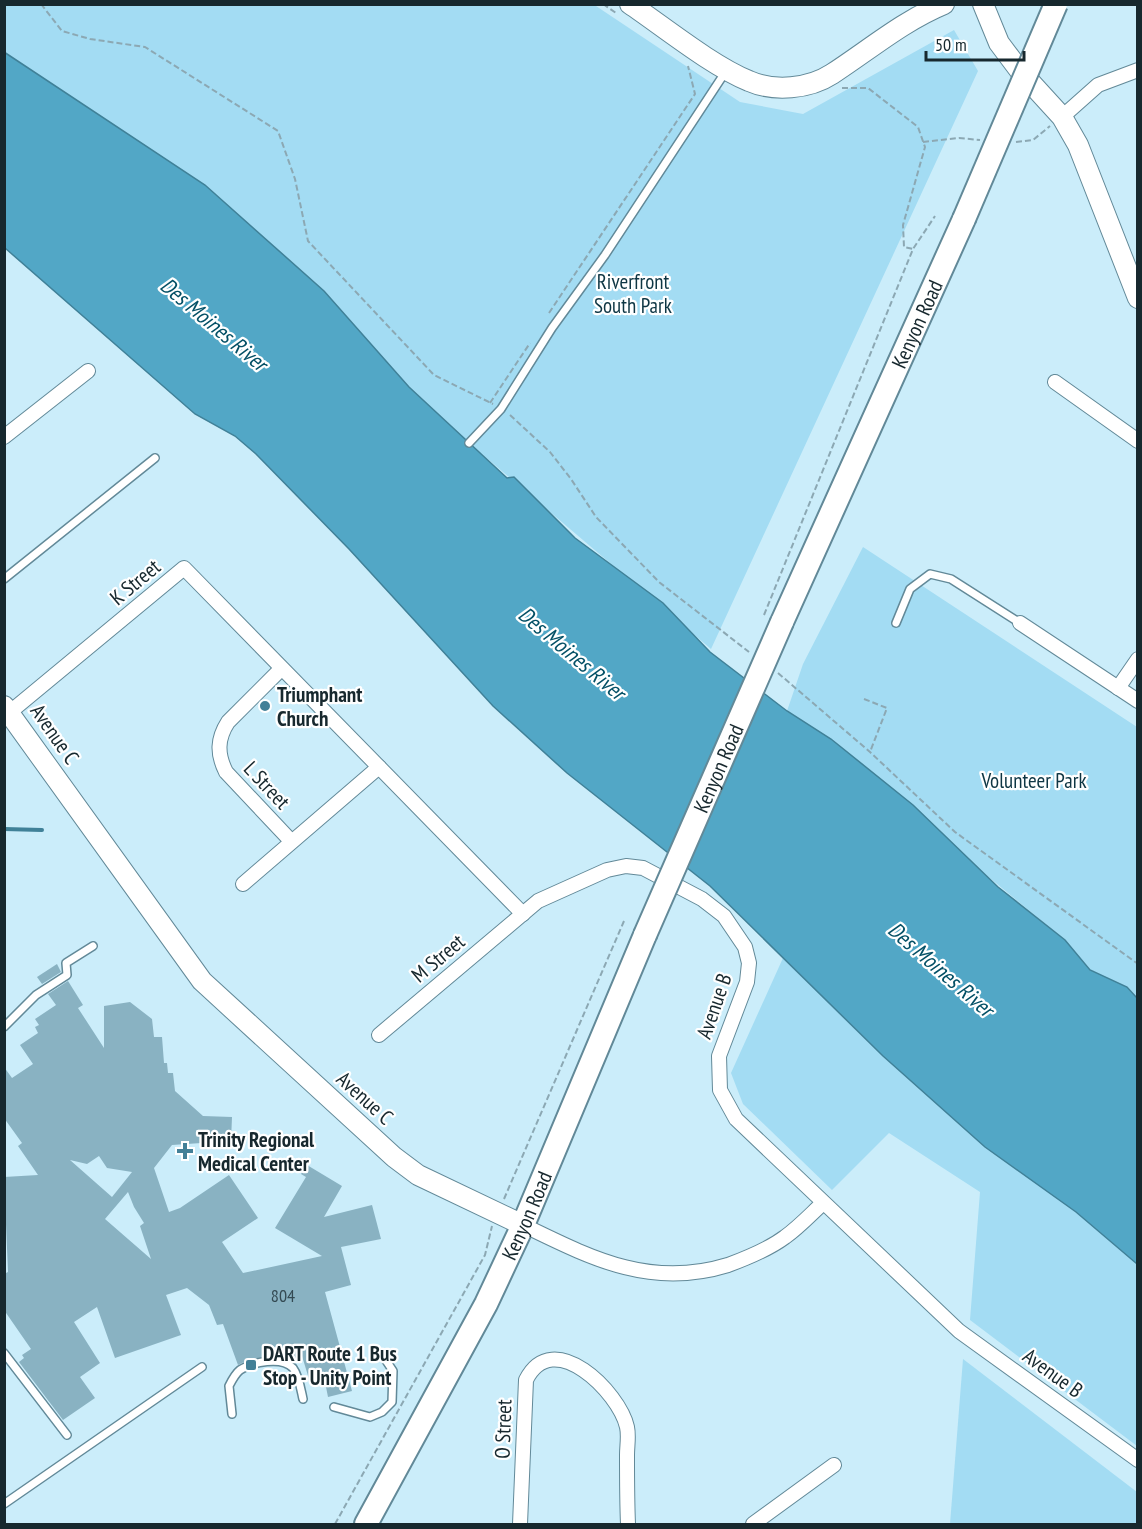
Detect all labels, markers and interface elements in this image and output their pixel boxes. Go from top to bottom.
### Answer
scale bar [926,24,1024,62]
text: 50 m [935,33,967,56]
park label: Riverfront South Park [594,268,672,319]
water label: Des Moines River [155,271,275,379]
street label: Kenyon Road [885,276,948,372]
street label: K Street [104,553,166,611]
water label: Des Moines River [513,600,633,708]
place label: Triumphant Church [277,681,362,732]
street label: Avenue C [25,699,86,770]
marker: Triumphant Church [258,699,272,713]
street label: Kenyon Road [687,720,749,817]
street label: L Street [238,755,296,815]
park label: Volunteer Park [980,767,1087,794]
water label: Des Moines River [882,916,1002,1024]
street label: M Street [406,928,470,988]
street label: Avenue B [690,970,738,1042]
street label: Avenue C [331,1065,399,1131]
place label: Trinity Regional Medical Center [198,1126,315,1177]
marker: Trinity Regional Medical Center [176,1142,194,1160]
street label: Kenyon Road [495,1167,558,1264]
house number: 804 [271,1284,295,1307]
place label: DART Route 1 Bus Stop - Unity Point [263,1340,397,1391]
street label: Avenue B [1018,1342,1088,1404]
marker: DART Route 1 Bus Stop - Unity Point [244,1358,258,1372]
street label: O Street [488,1399,518,1459]

